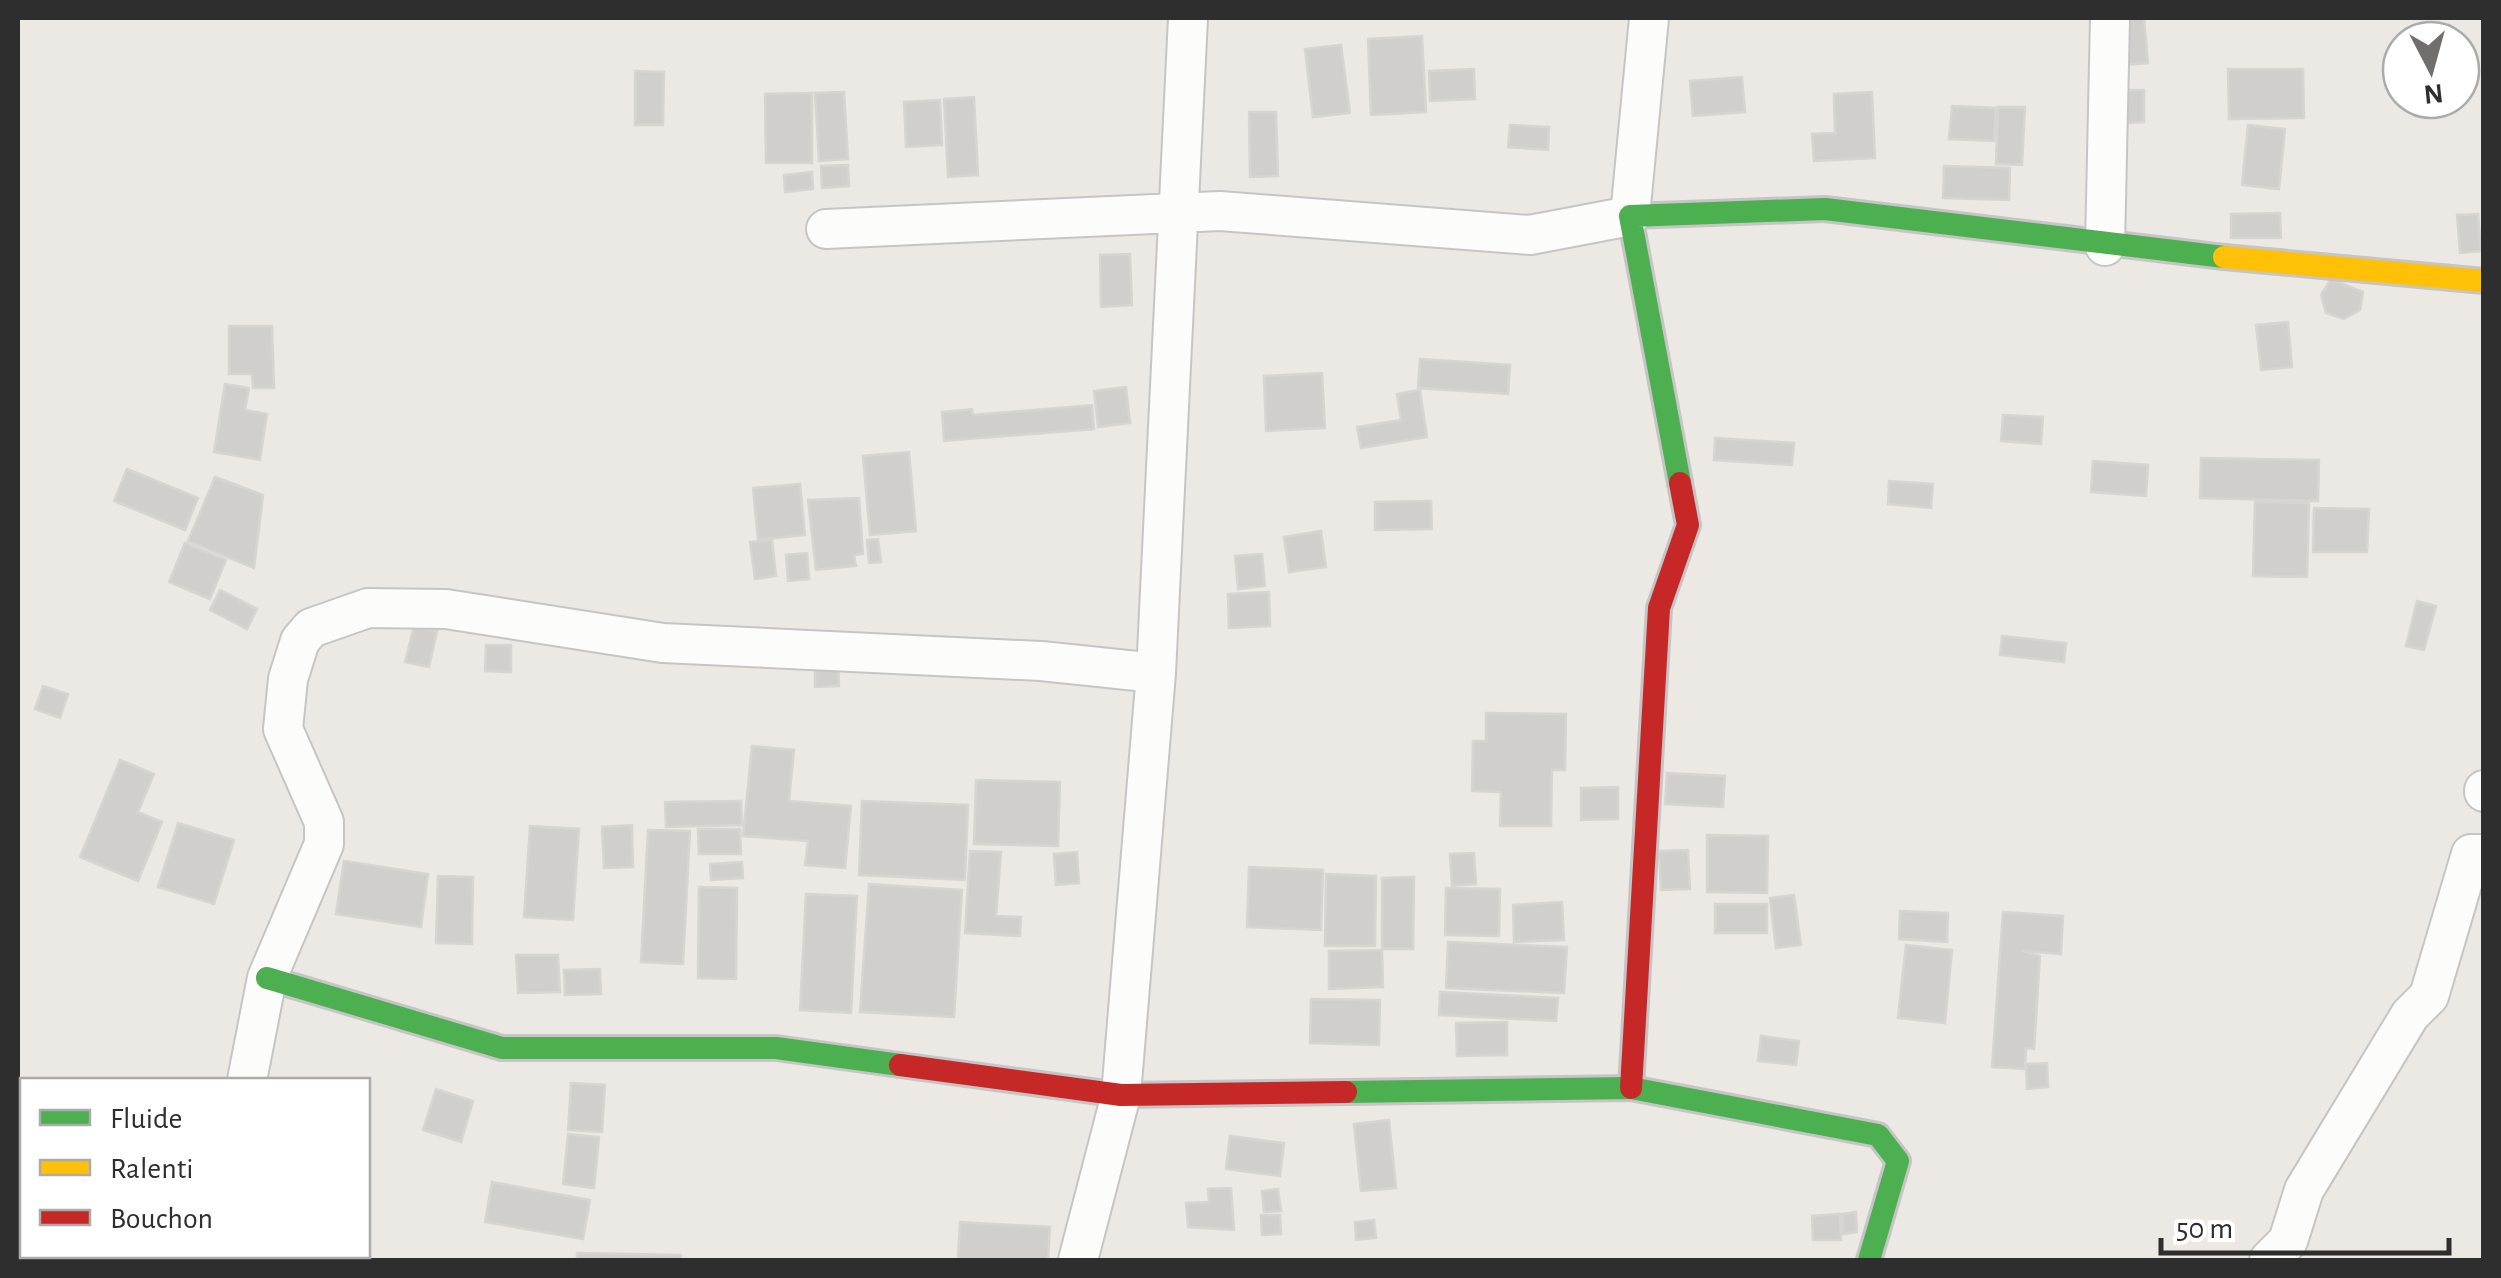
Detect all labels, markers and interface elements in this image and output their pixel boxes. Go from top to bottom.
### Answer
north arrow [2381,20,2481,120]
text: N [2422,78,2445,108]
legend [20,1078,370,1258]
text: Fluide [110,1104,182,1134]
text: Ralenti [110,1154,193,1184]
scale bar [2161,1193,2448,1255]
text: Bouchon [110,1204,213,1234]
text: 50 m [2176,1214,2233,1244]

